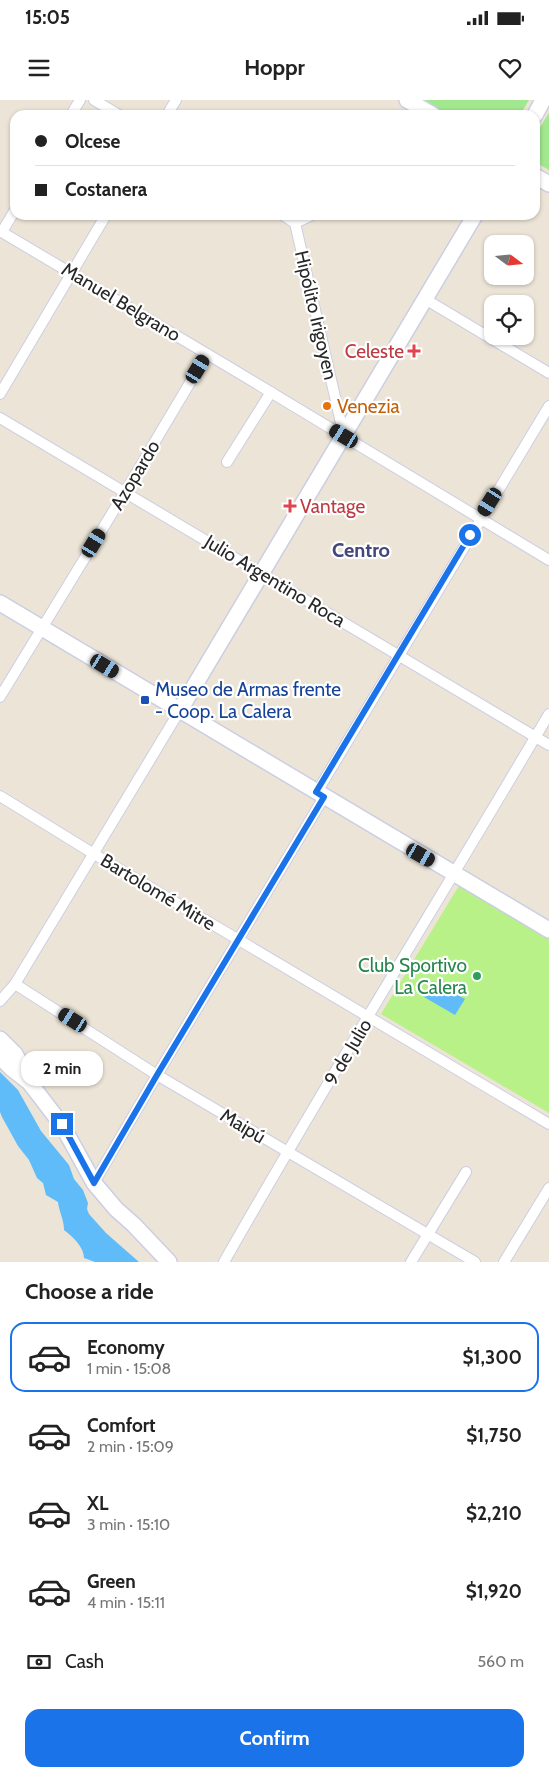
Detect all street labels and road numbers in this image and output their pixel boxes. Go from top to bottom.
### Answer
street label: Hipólito Irigoyen [290,248,342,382]
street label: Manuel Belgrano [57,257,185,347]
street label: Azopardo [105,436,165,514]
street label: Julio Argentino Roca [200,529,350,632]
street label: Bartolomé Mitre [96,849,220,935]
street label: 9 de Julio [319,1015,377,1089]
street label: Maipú [216,1104,270,1148]

